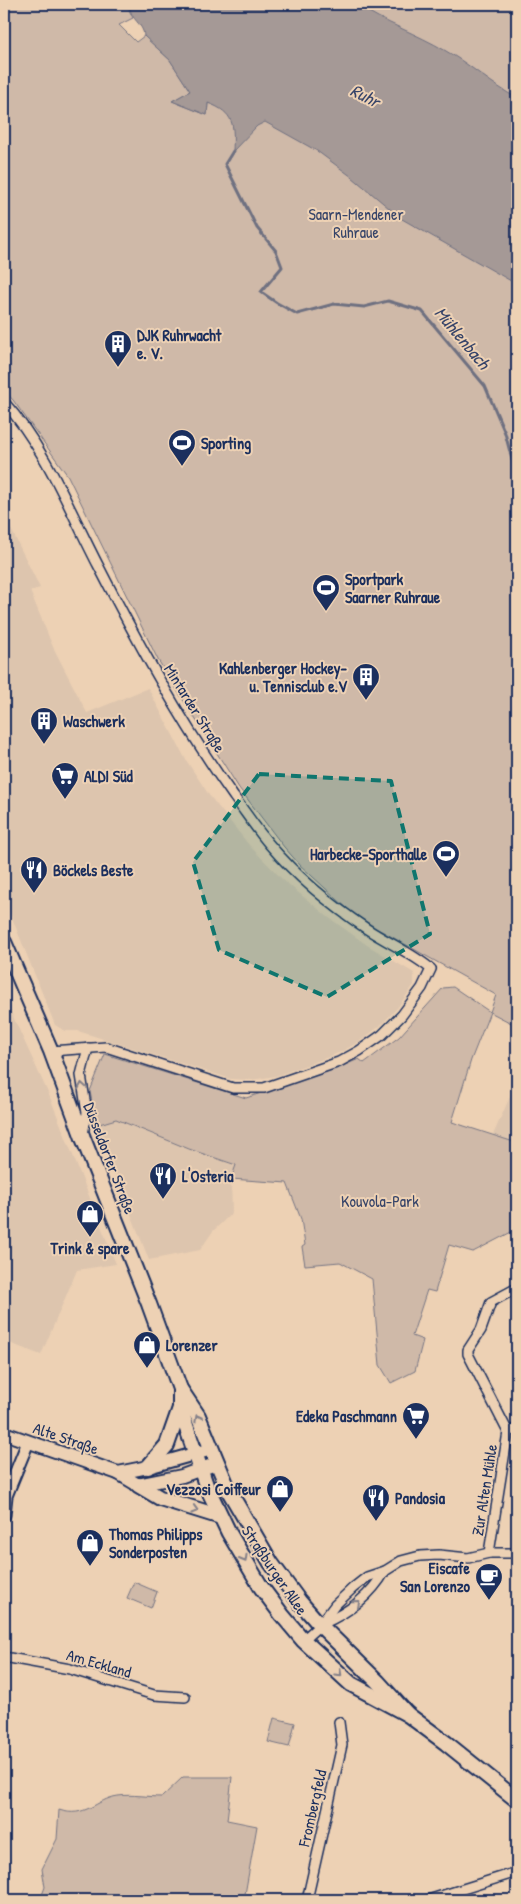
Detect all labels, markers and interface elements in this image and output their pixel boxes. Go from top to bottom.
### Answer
water label: Ruhr [346,78,386,114]
park label: Saarn-Mendener Ruhraue [308,203,404,243]
water label: Mühlenbach [429,301,497,375]
place label: DJK Ruhrwacht e. V. [137,324,222,364]
building icon: DJK Ruhrwacht e. V. [103,329,133,368]
sports icon: Sporting [167,428,197,467]
place label: Sporting [201,432,251,455]
place label: Sportpark Saarner Ruhraue [345,568,441,608]
sports icon: Sportpark Saarner Ruhraue [311,573,341,612]
place label: Kahlenberger Hockey- u. Tennisclub e.V [219,657,348,697]
street label: Mintarder Straße [159,659,231,757]
building icon: Kahlenberger Hockey- u. Tennisclub e.V [351,662,381,701]
building icon: Waschwerk [29,706,59,745]
place label: Waschwerk [63,710,125,732]
supermarket icon: ALDI Süd [50,761,80,800]
place label: ALDI Süd [84,765,134,787]
sports icon: Harbecke-Sporthalle [431,839,461,878]
place label: Harbecke-Sporthalle [310,843,428,866]
restaurant icon: Böckels Beste [19,855,49,894]
place label: Böckels Beste [53,859,134,881]
one-way arrow [78,1081,88,1090]
street label: Düsseldorfer Straße [79,1099,142,1218]
restaurant icon: L'Osteria [148,1161,178,1200]
place label: L'Osteria [182,1165,234,1187]
park label: Kouvola-Park [341,1190,419,1212]
shop icon: Trink & spare [75,1199,105,1238]
place label: Trink & spare [50,1237,130,1260]
shop icon: Lorenzer [132,1330,162,1369]
place label: Lorenzer [166,1334,218,1356]
supermarket icon: Edeka Paschmann [401,1401,431,1440]
place label: Edeka Paschmann [296,1405,397,1427]
one-way arrow [194,1414,204,1423]
street label: Alte Straße [30,1417,102,1460]
street label: Zur Alten Mühle [466,1442,502,1537]
shop icon: Vezzosi Coiffeur [265,1474,295,1513]
place label: Vezzosi Coiffeur [166,1478,262,1500]
restaurant icon: Pandosia [361,1483,391,1522]
place label: Pandosia [395,1487,446,1509]
one-way arrow [190,1504,198,1514]
street label: Straßburger Allee [237,1521,313,1620]
place label: Thomas Philipps Sonderposten [108,1523,203,1564]
shop icon: Thomas Philipps Sonderposten [75,1528,105,1567]
one-way arrow [238,1554,248,1563]
place label: Eiscafe San Lorenzo [400,1557,471,1597]
cafe icon: Eiscafe San Lorenzo [474,1562,504,1601]
one-way arrow [351,1600,360,1609]
street label: Am Eckland [64,1643,134,1683]
one-way arrow [333,1667,342,1676]
street label: Frombergfeld [292,1767,332,1850]

